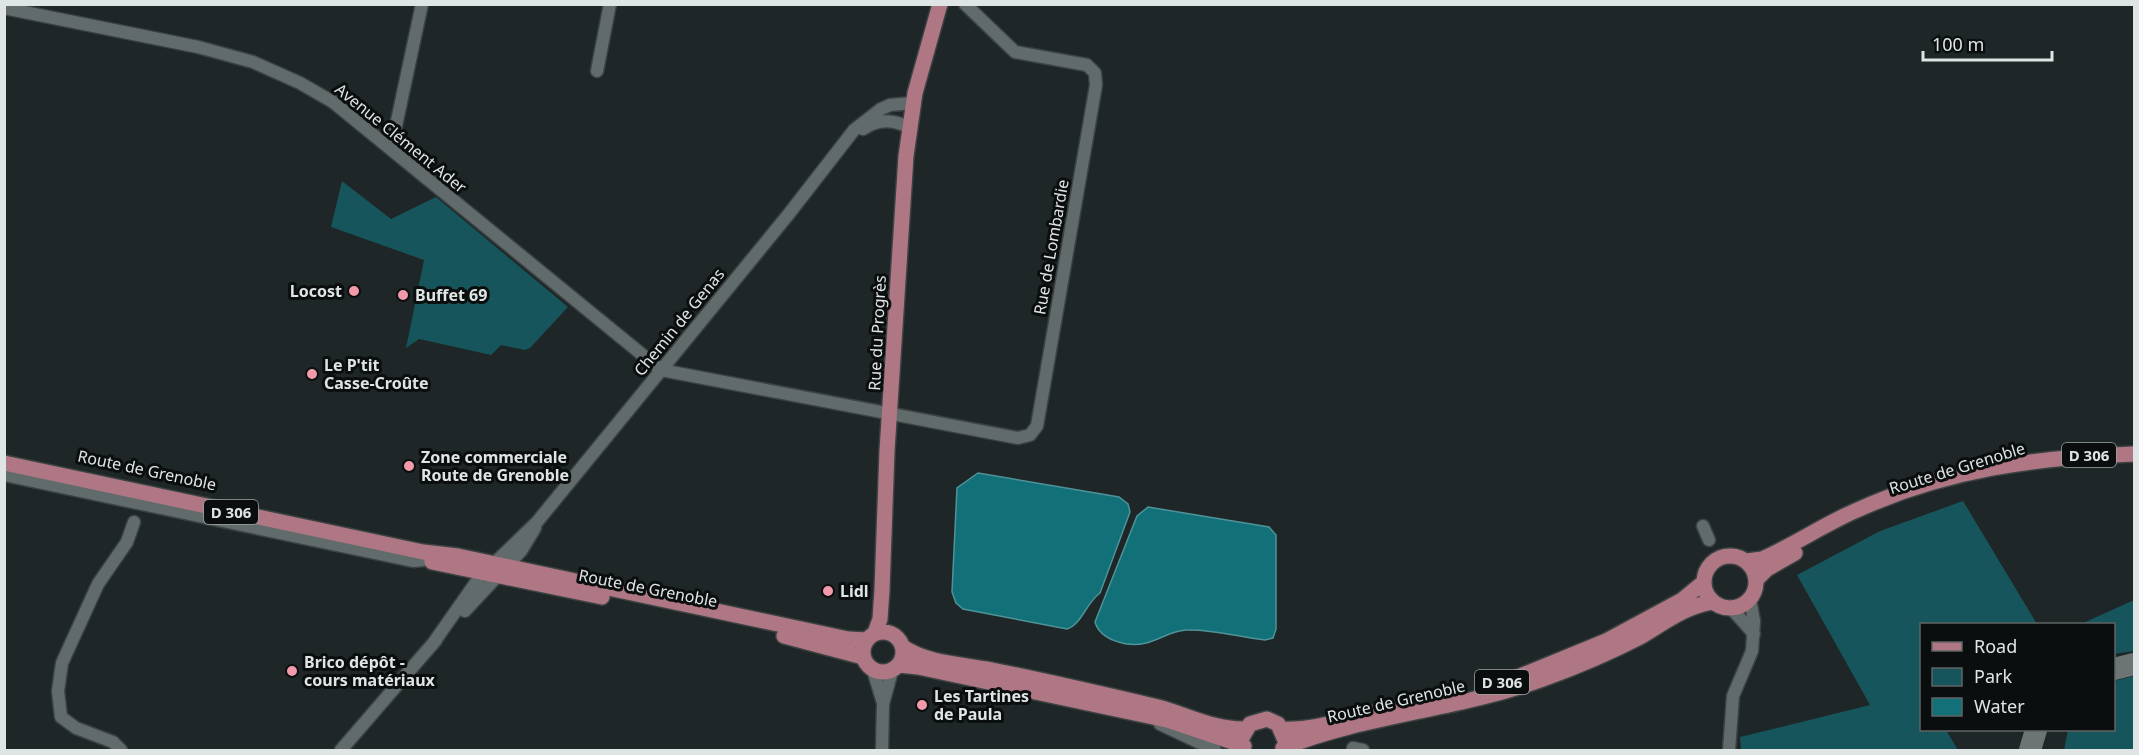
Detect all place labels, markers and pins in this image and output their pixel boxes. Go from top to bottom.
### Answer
place label: Locost [290,280,342,302]
marker: Locost [347,284,361,298]
place label: Buffet 69 [415,284,487,306]
marker: Buffet 69 [396,288,410,302]
place label: Le P'tit Casse-Croûte [324,354,429,394]
marker: Le P'tit Casse-Croûte [305,367,319,381]
place label: Zone commerciale Route de Grenoble [421,446,569,486]
marker: Zone commerciale Route de Grenoble [402,459,416,473]
place label: Lidl [840,580,869,602]
marker: Lidl [821,584,835,598]
place label: Brico dépôt - cours matériaux [304,651,436,691]
marker: Brico dépôt - cours matériaux [285,664,299,678]
place label: Les Tartines de Paula [934,685,1029,725]
marker: Les Tartines de Paula [915,698,929,712]

